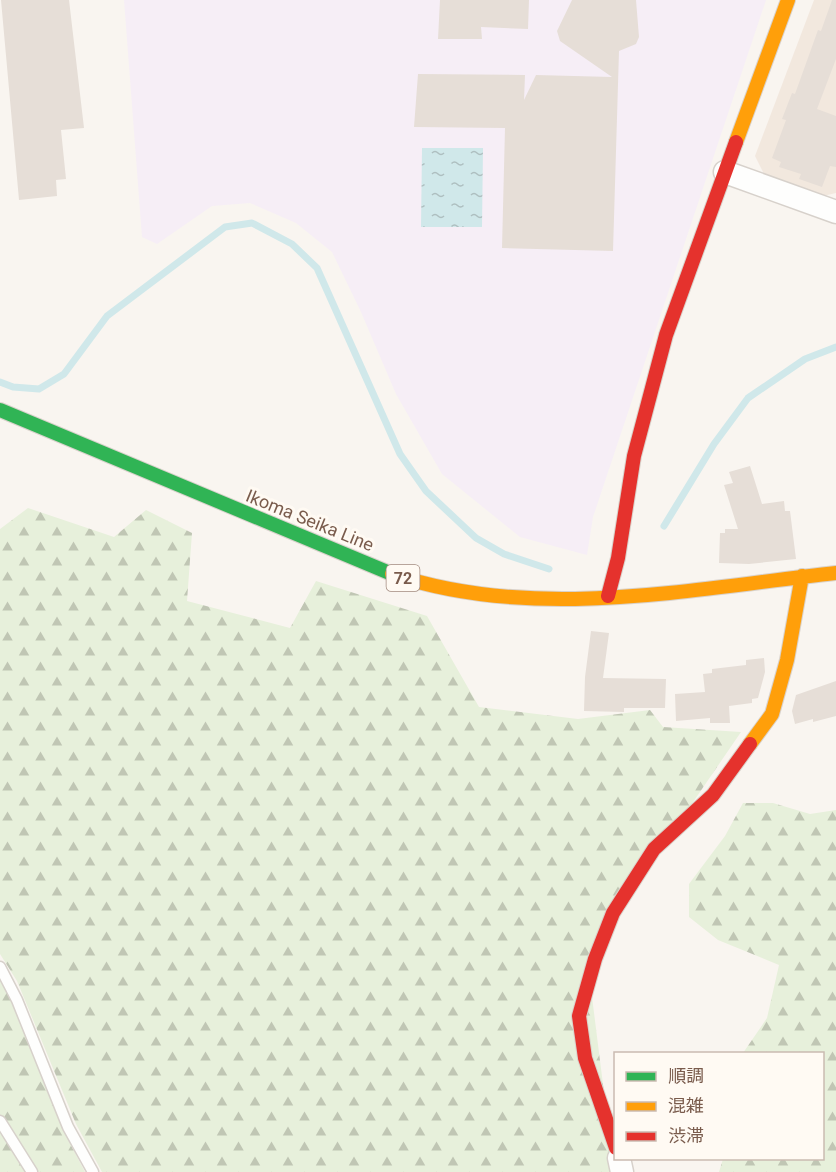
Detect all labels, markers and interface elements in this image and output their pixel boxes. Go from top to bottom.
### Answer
street label: Ikoma Seika Line [243,485,377,555]
road number: 72 [386,565,420,591]
legend [614,1052,824,1160]
text: 順調 [668,1065,704,1086]
text: 混雑 [668,1095,704,1116]
text: 渋滞 [668,1125,704,1146]

